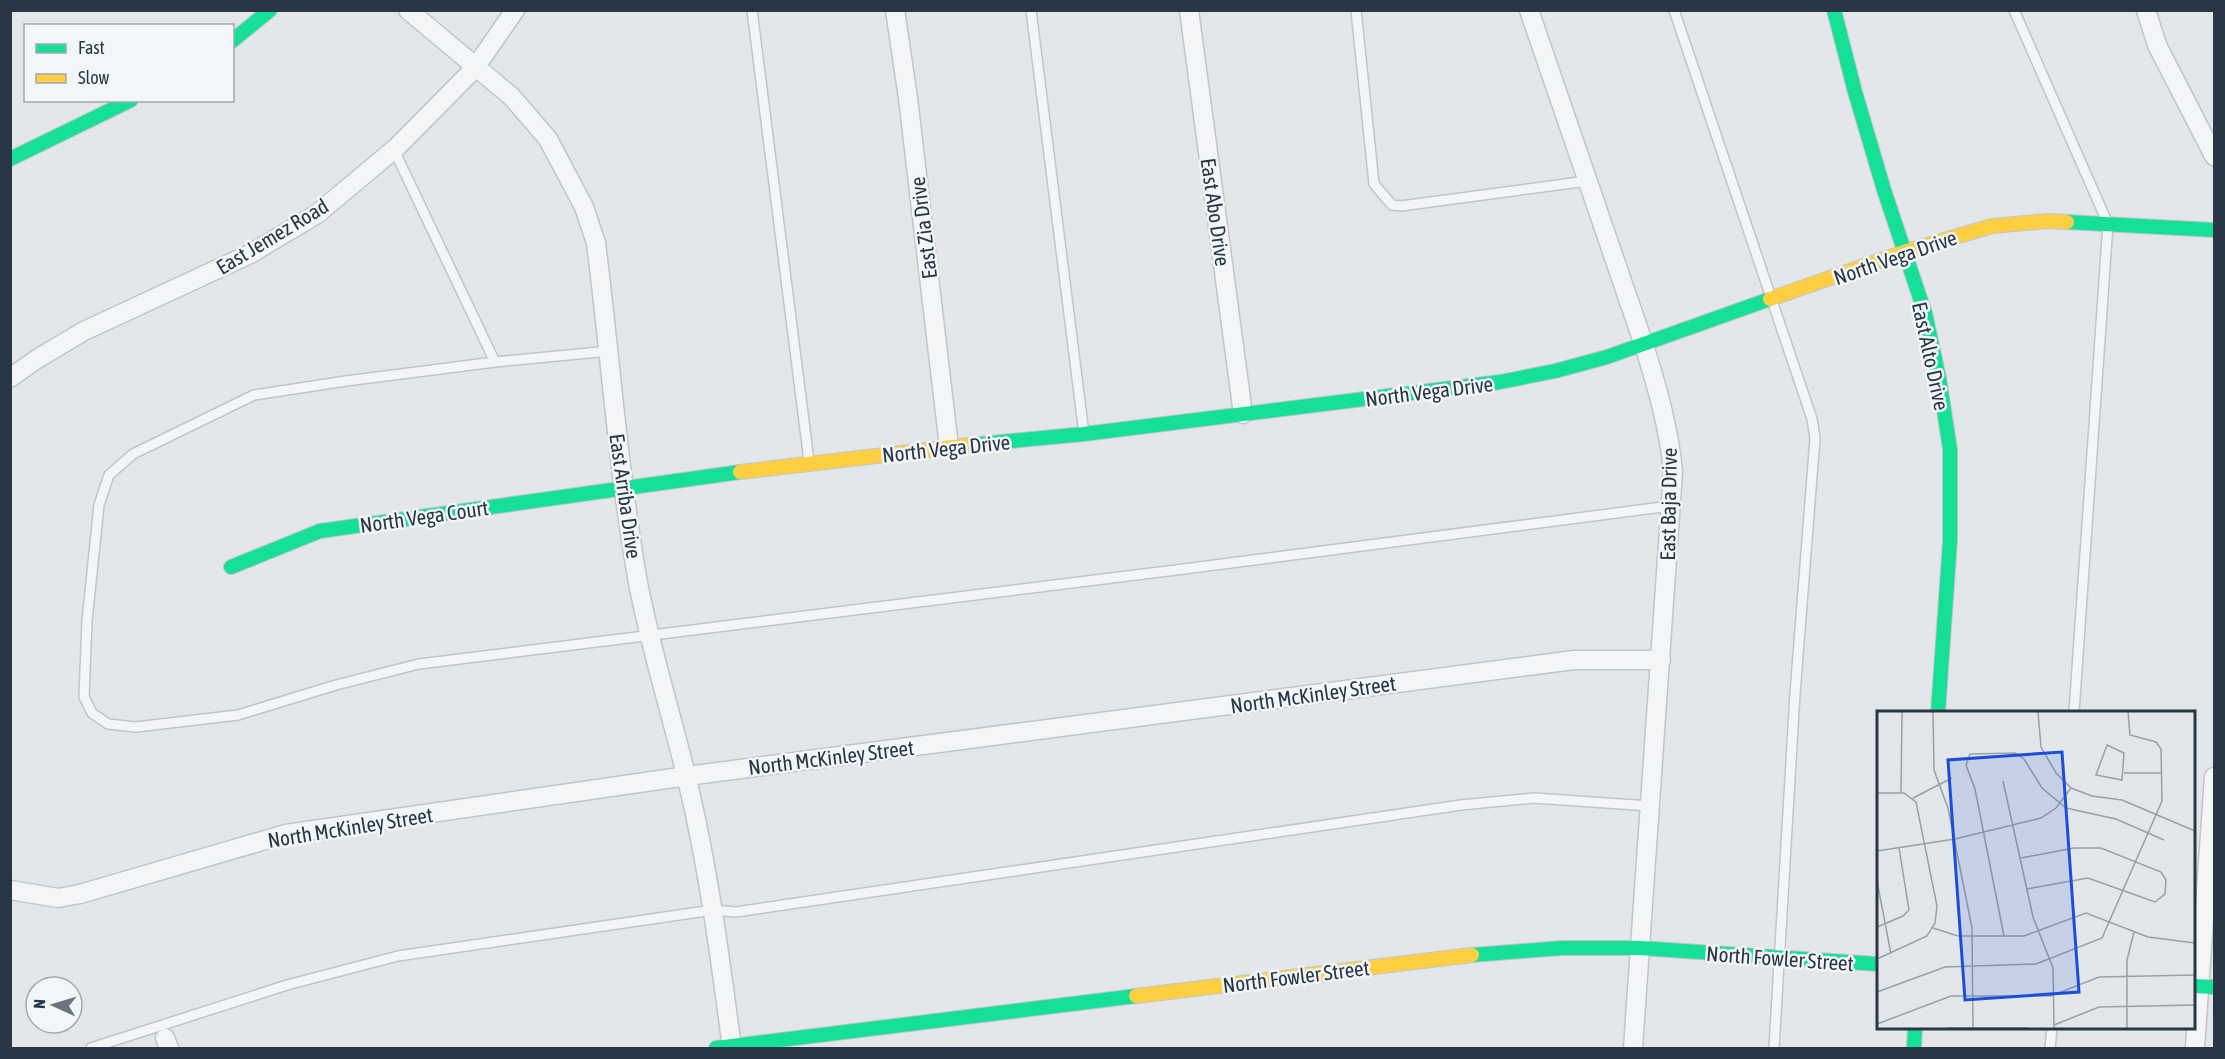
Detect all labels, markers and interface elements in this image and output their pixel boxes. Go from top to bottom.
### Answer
legend [24,24,234,102]
text: Fast [78,37,105,58]
text: Slow [78,67,109,88]
street label: East Abo Drive [1197,156,1235,268]
street label: East Zia Drive [905,176,941,280]
street label: East Jemez Road [212,193,332,279]
street label: North Vega Drive [1830,225,1960,289]
street label: East Alto Drive [1908,300,1954,412]
street label: North Vega Drive [1364,371,1494,411]
street label: North Vega Drive [881,429,1011,467]
street label: East Arriba Drive [605,432,647,560]
street label: East Baja Drive [1655,447,1681,561]
street label: North Vega Court [358,495,490,537]
street label: North McKinley Street [1229,671,1397,717]
inset map [1877,711,2195,1029]
street label: North McKinley Street [747,735,915,779]
street label: North McKinley Street [266,802,434,852]
street label: North Fowler Street [1706,941,1854,975]
street label: North Fowler Street [1221,955,1371,997]
north arrow [24,975,84,1035]
text: N [30,999,48,1009]

